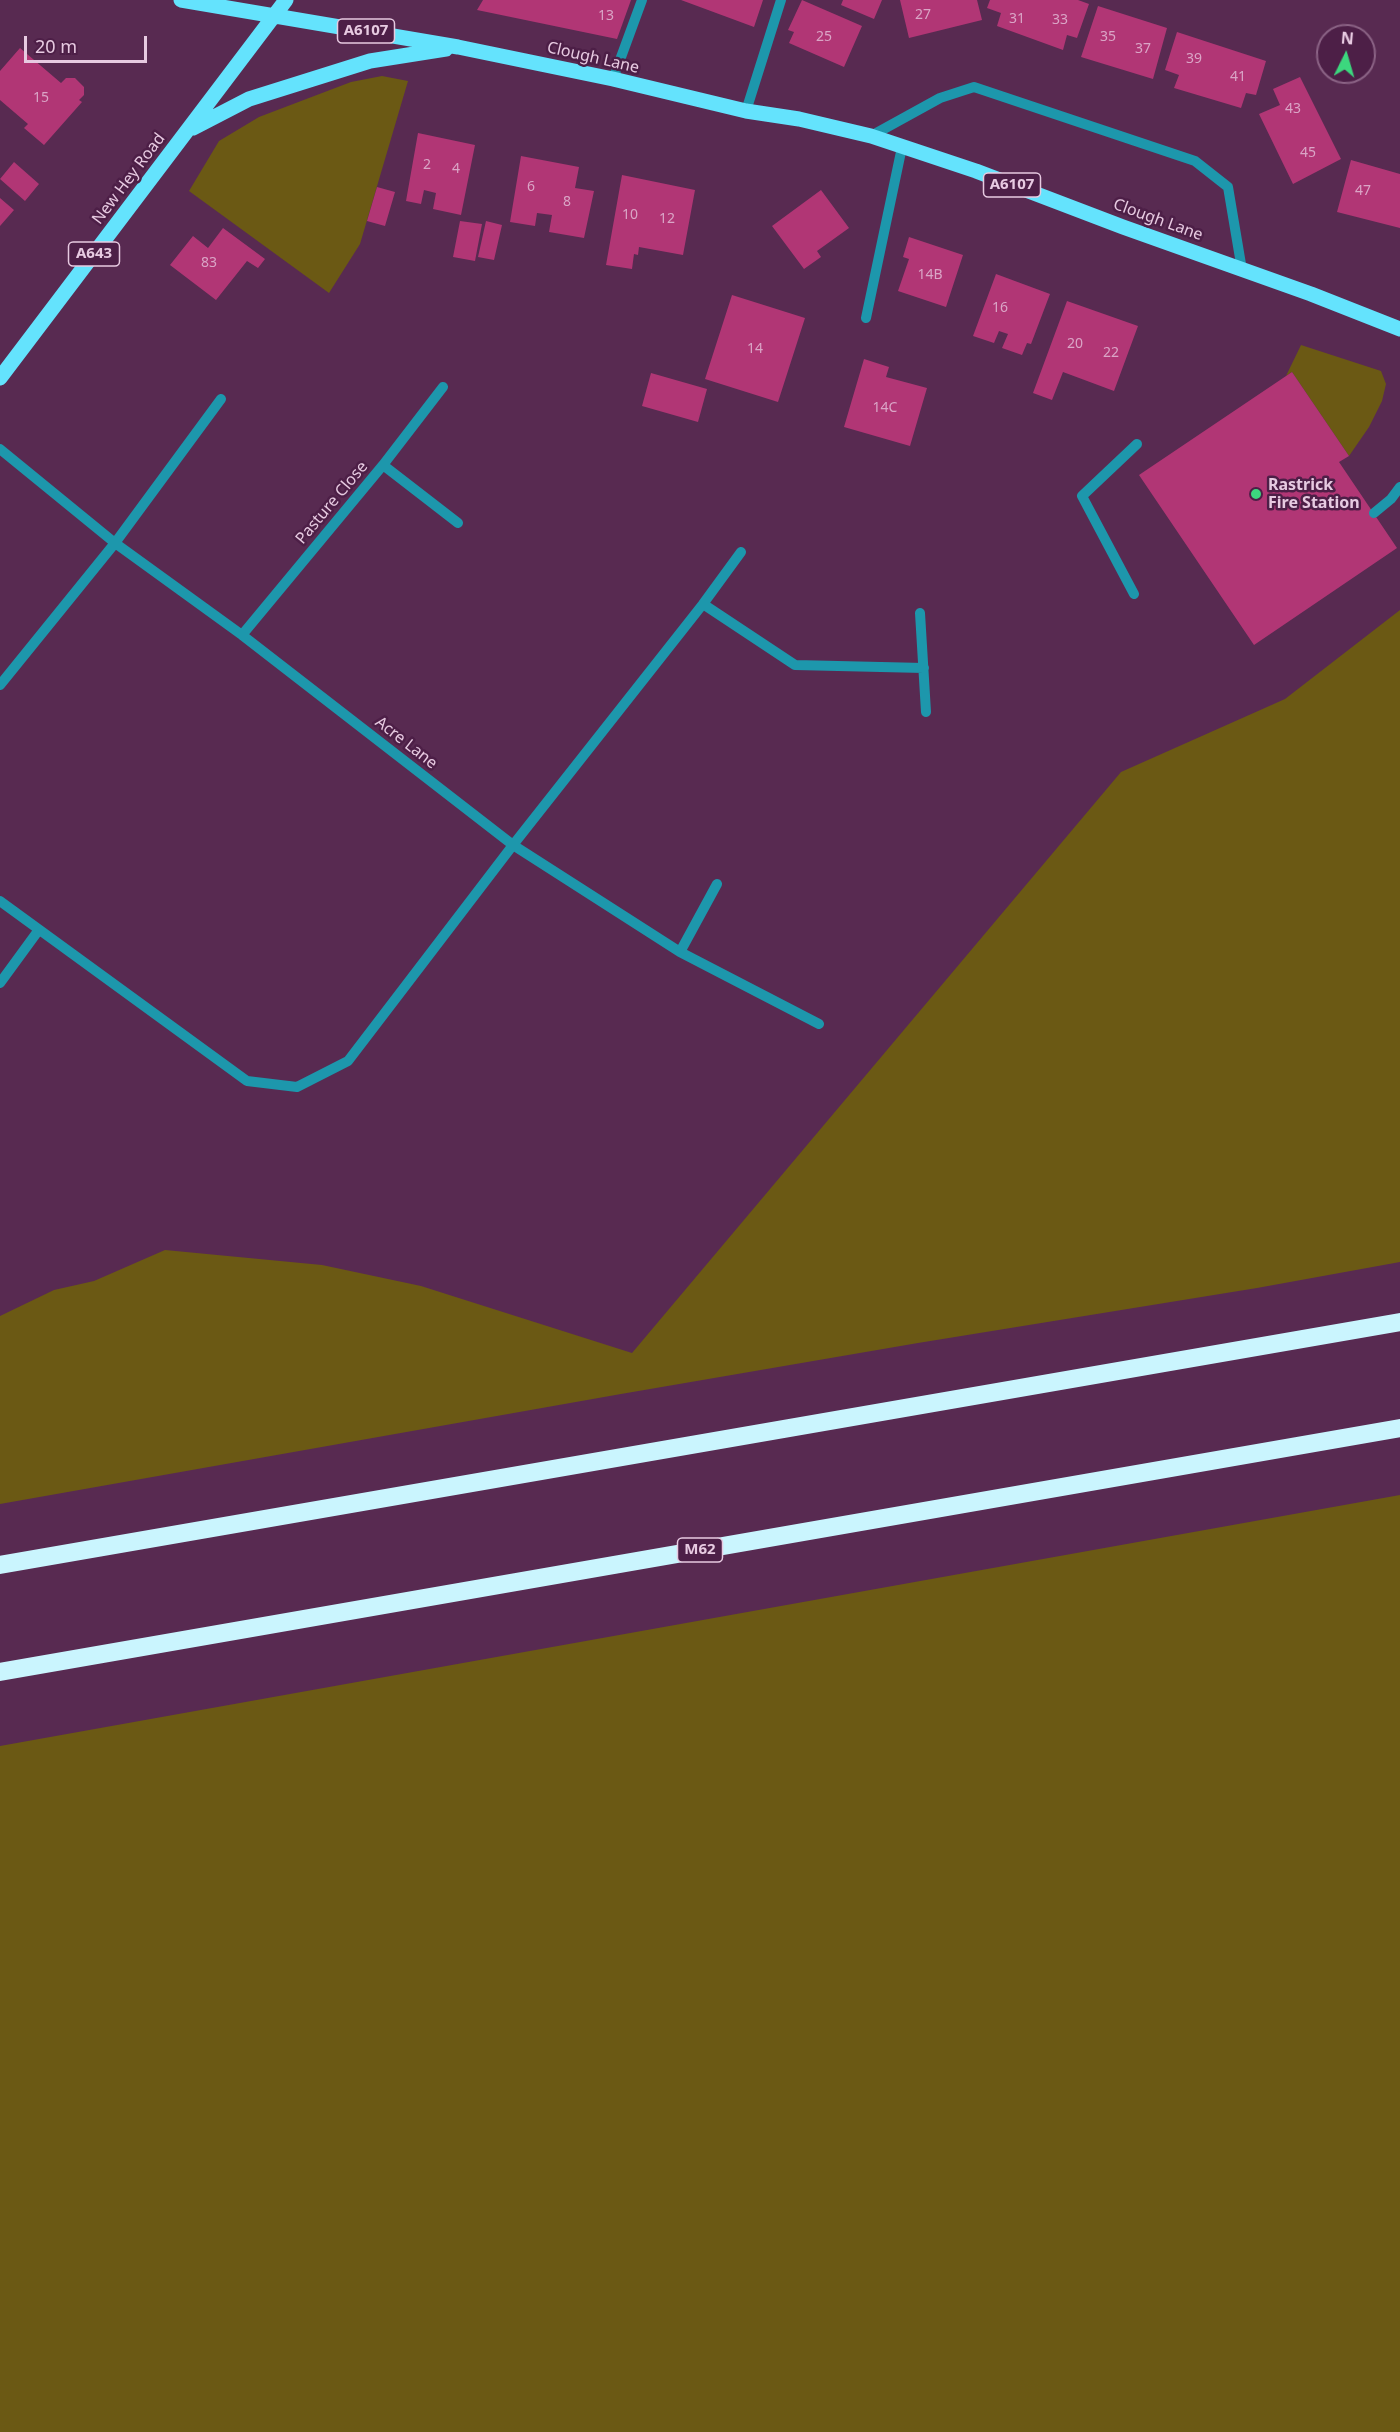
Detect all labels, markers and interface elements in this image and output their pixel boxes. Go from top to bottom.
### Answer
house number: 27 [915,7,931,23]
house number: 13 [598,8,614,24]
house number: 31 [1009,11,1025,27]
house number: 33 [1052,12,1068,28]
road number: A6107 [338,19,394,43]
scale bar [27,24,150,62]
north arrow [1316,24,1376,84]
text: N [1340,27,1355,50]
house number: 25 [816,29,832,45]
house number: 35 [1100,29,1116,45]
text: 20 m [35,34,77,58]
street label: Clough Lane [545,38,641,78]
house number: 37 [1135,41,1151,57]
house number: 39 [1186,51,1202,67]
house number: 41 [1230,69,1246,85]
house number: 15 [33,90,49,106]
house number: 43 [1285,101,1301,117]
street label: New Hey Road [89,130,169,228]
house number: 45 [1300,145,1316,161]
house number: 2 [423,157,431,173]
house number: 4 [452,161,460,177]
road number: A6107 [984,173,1040,197]
house number: 6 [527,179,535,195]
house number: 47 [1355,183,1371,199]
house number: 8 [563,194,571,210]
street label: Clough Lane [1111,195,1205,245]
house number: 10 [622,207,638,223]
house number: 12 [659,211,675,227]
road number: A643 [68,242,119,266]
house number: 83 [201,255,217,271]
house number: 14B [917,267,943,283]
house number: 16 [992,300,1008,316]
house number: 20 [1067,336,1083,352]
house number: 14 [747,341,763,357]
house number: 22 [1103,345,1119,361]
house number: 14C [873,400,897,416]
street label: Pasture Close [292,458,372,548]
place label: Rastrick Fire Station [1268,475,1360,513]
marker: Rastrick Fire Station [1249,487,1263,501]
street label: Acre Lane [371,713,441,773]
road number: M62 [678,1538,722,1562]

